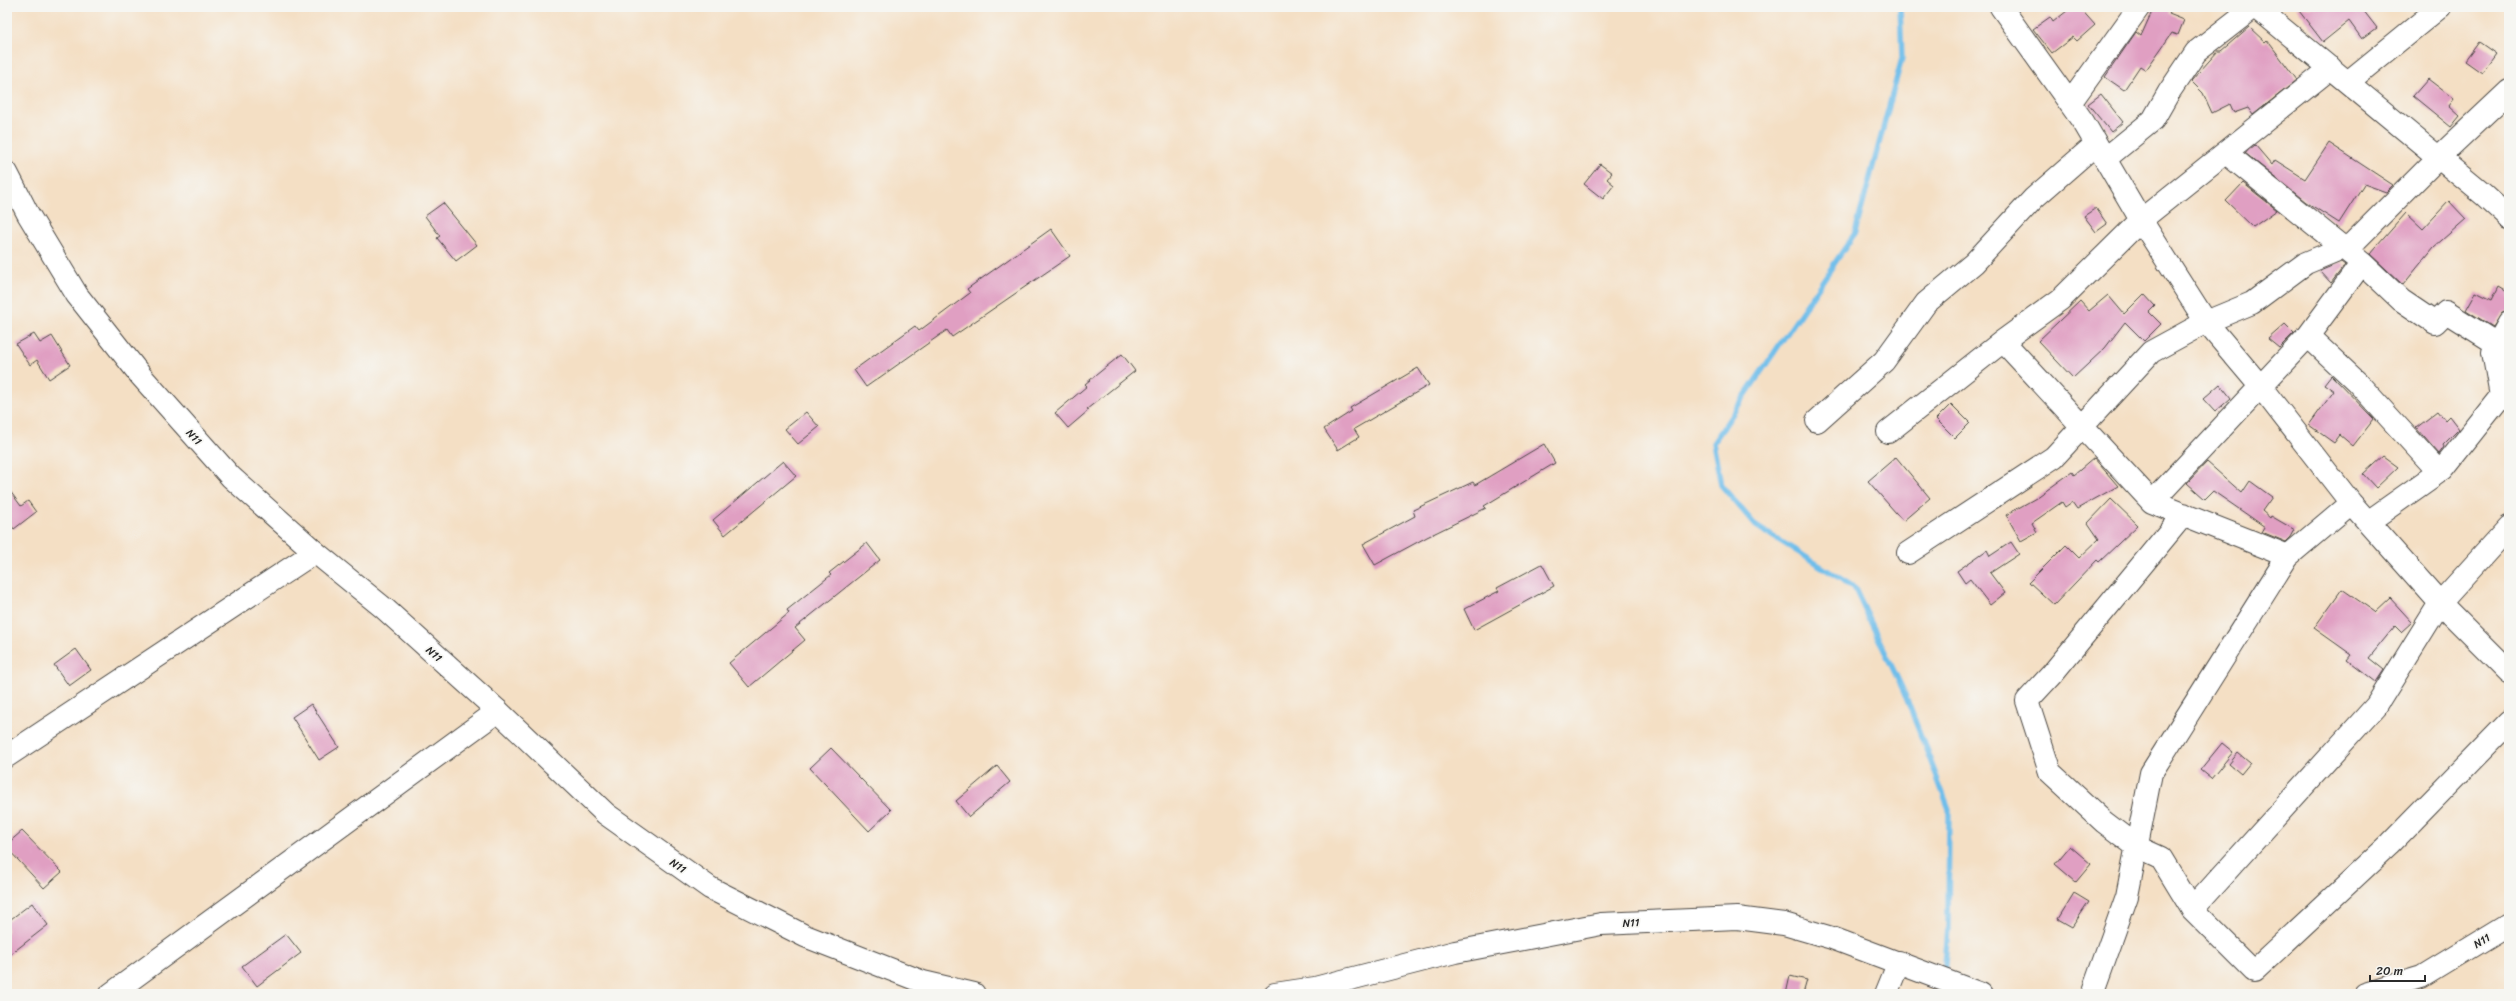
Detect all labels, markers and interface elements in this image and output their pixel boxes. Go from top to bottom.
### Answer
street label: N11 [181,424,207,450]
street label: N11 [421,641,447,667]
street label: N11 [666,853,691,879]
street label: N11 [1622,913,1640,933]
street label: N11 [2470,928,2495,954]
scale bar [2370,957,2425,983]
text: 20 m [2376,960,2403,982]

